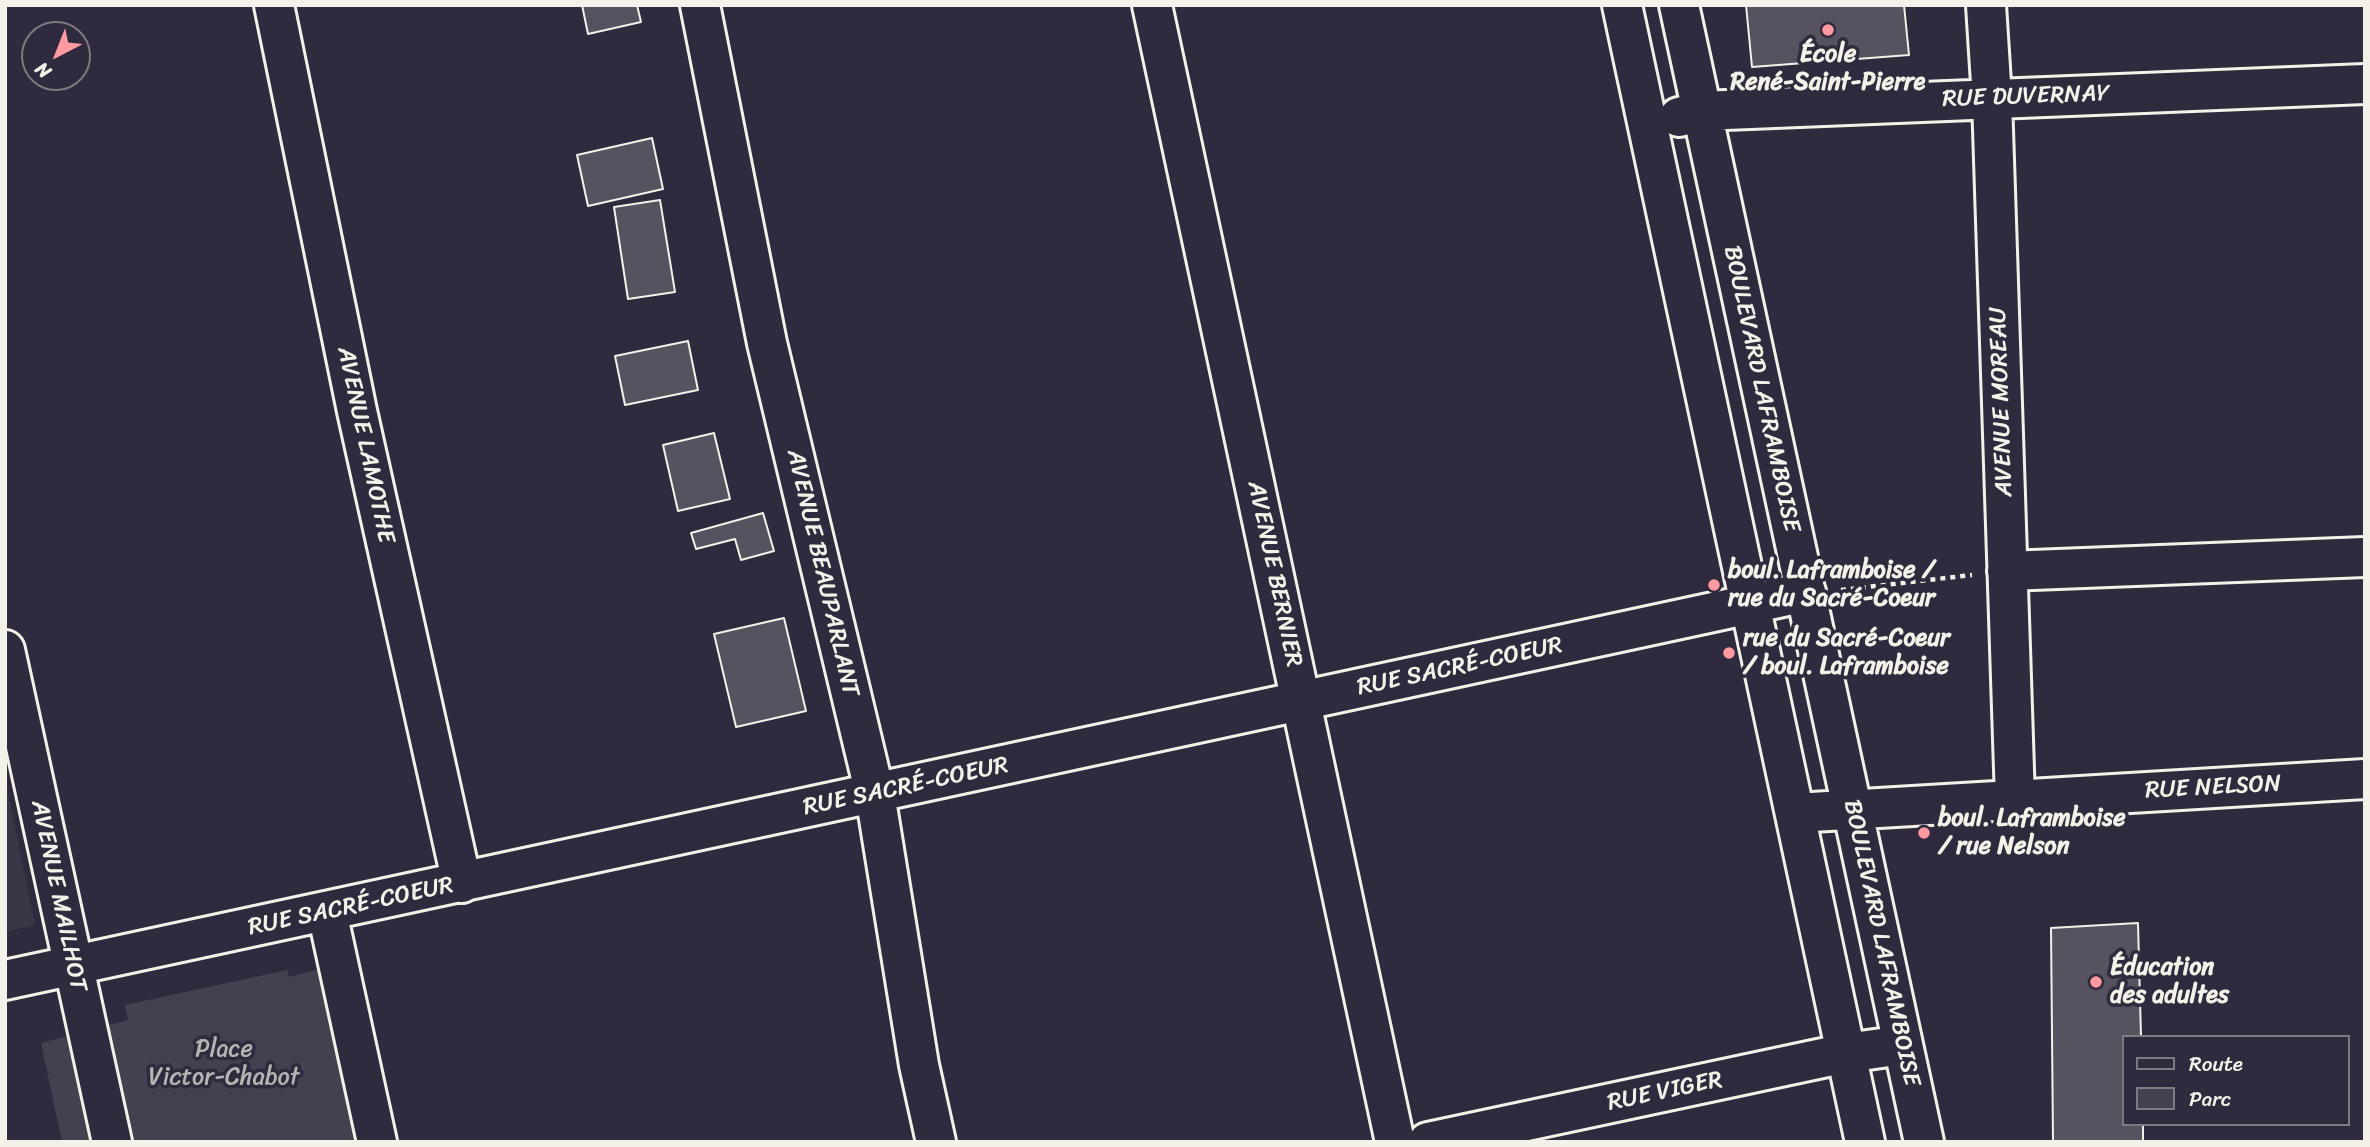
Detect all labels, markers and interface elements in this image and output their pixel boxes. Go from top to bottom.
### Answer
north arrow [21,21,91,91]
marker: École René-Saint-Pierre [1820,22,1836,38]
place label: École René-Saint-Pierre [1731,41,1925,97]
text: N [27,54,59,87]
street label: RUE DUVERNAY [1942,80,2110,114]
street label: BOULEVARD LAFRAMBOISE [1717,243,1805,535]
street label: AVENUE MOREAU [1984,307,2020,497]
street label: AVENUE LAMOTHE [330,344,400,546]
street label: AVENUE BEAUPARLANT [780,447,864,699]
street label: AVENUE BERNIER [1240,479,1308,669]
place label: boul. Laframboise / rue du Sacré-Coeur [1728,557,1935,613]
marker: boul. Laframboise / rue du Sacré-Coeur [1706,577,1722,593]
place label: rue du Sacré-Coeur / boul. Laframboise [1743,625,1950,681]
street label: RUE SACRÉ-COEUR [1355,631,1565,703]
marker: rue du Sacré-Coeur / boul. Laframboise [1721,645,1737,661]
street label: RUE SACRÉ-COEUR [801,751,1011,823]
street label: RUE NELSON [2144,770,2282,806]
street label: BOULEVARD LAFRAMBOISE [1837,797,1925,1089]
street label: AVENUE MAILHOT [24,798,92,994]
place label: boul. Laframboise / rue Nelson [1938,805,2126,861]
marker: boul. Laframboise / rue Nelson [1916,825,1932,841]
street label: RUE SACRÉ-COEUR [246,871,456,943]
place label: Éducation des adultes [2110,954,2229,1010]
marker: Éducation des adultes [2088,974,2104,990]
legend [2122,1035,2349,1126]
park label: Place Victor-Chabot [149,1036,299,1092]
text: Route [2189,1045,2243,1083]
street label: RUE VIGER [1605,1066,1725,1118]
text: Parc [2189,1080,2231,1118]

